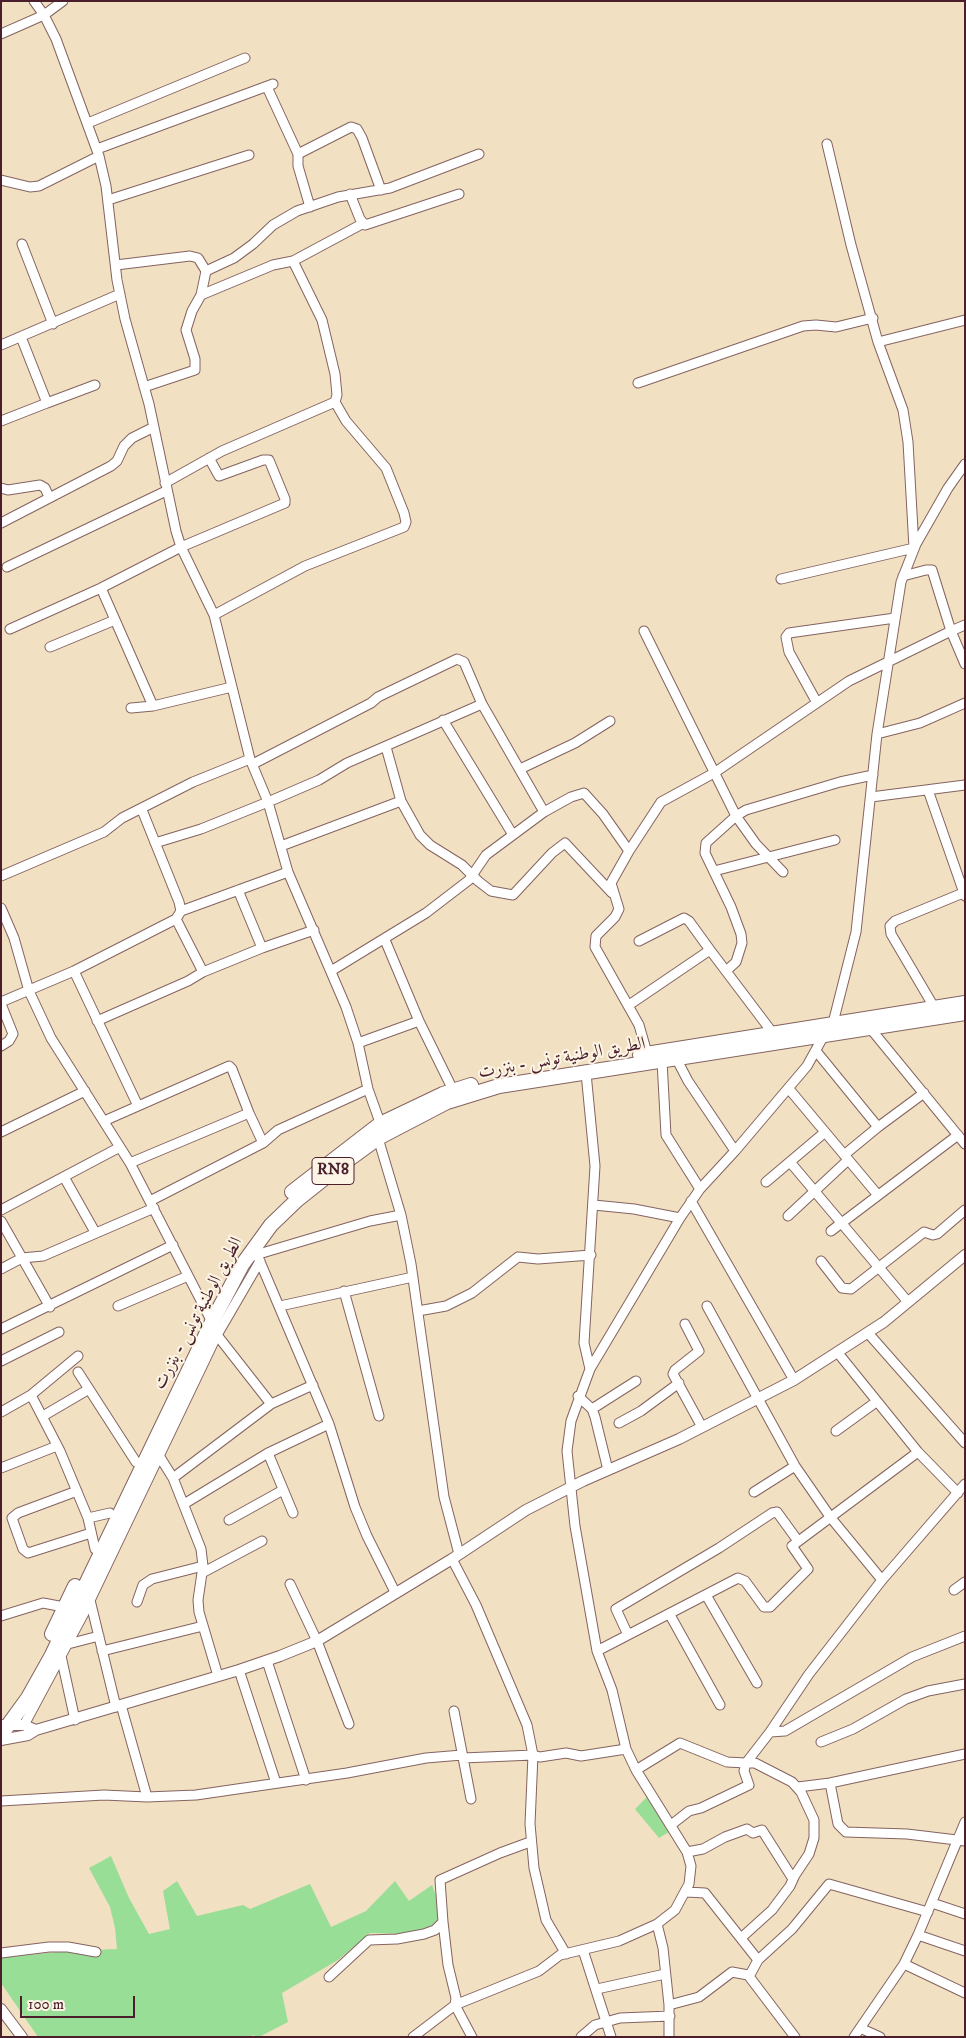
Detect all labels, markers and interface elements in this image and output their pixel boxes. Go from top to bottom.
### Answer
street label: الطريق الوطنية تونس - بنزرت [477,1034,647,1084]
road number: RN8 [312,1158,354,1184]
street label: الطريق الوطنية تونس - بنزرت [150,1234,248,1394]
scale bar [22,1986,138,2018]
text: 100 m [28,1995,64,2014]

